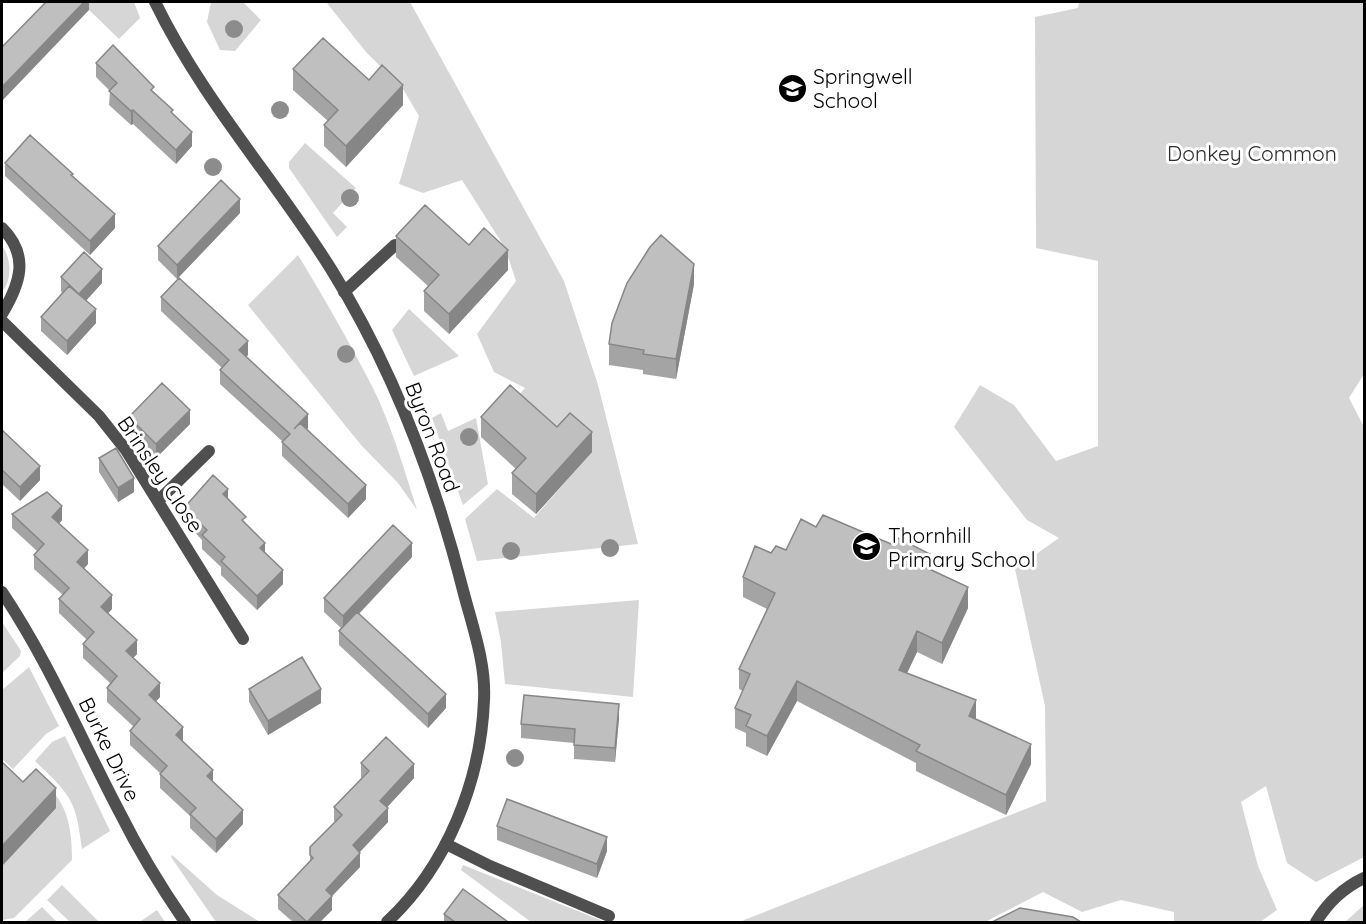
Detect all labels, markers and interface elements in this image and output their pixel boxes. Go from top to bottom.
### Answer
place label: Springwell School [813,63,913,113]
school or university icon: Springwell School [776,72,808,104]
park label: Donkey Common [1167,140,1337,166]
street label: Byron Road [400,378,466,496]
street label: Brinsley Close [112,411,210,537]
place label: Thornhill Primary School [888,522,1036,572]
school or university icon: Thornhill Primary School [851,531,883,563]
street label: Burke Drive [74,693,146,805]

